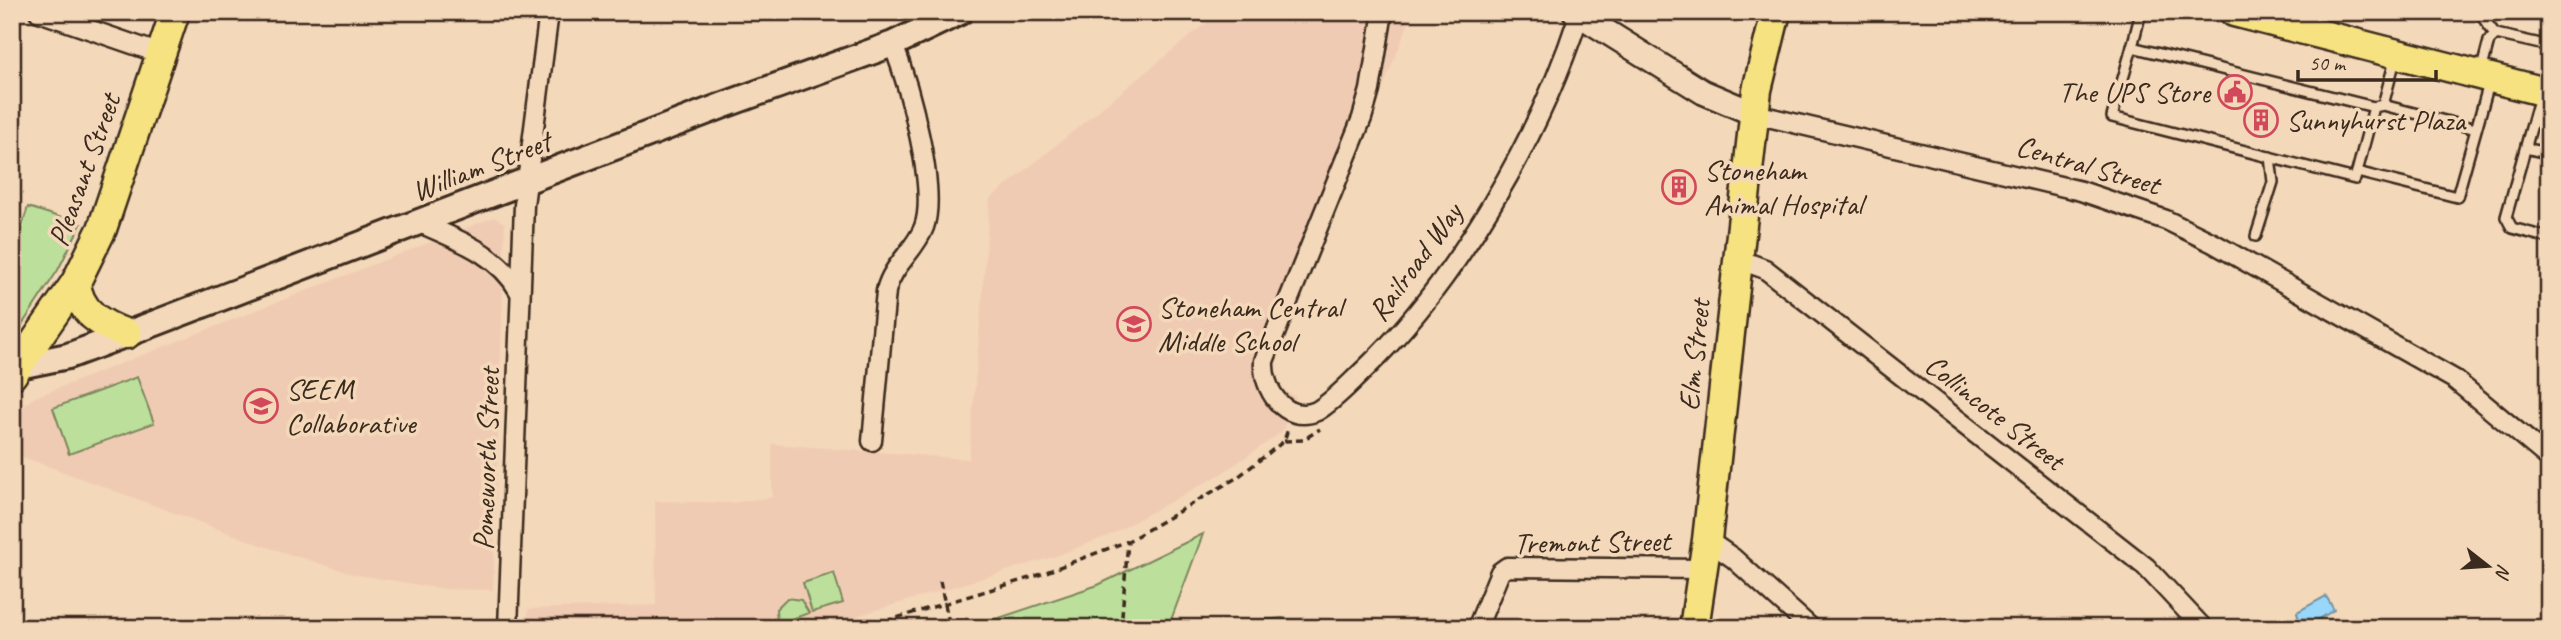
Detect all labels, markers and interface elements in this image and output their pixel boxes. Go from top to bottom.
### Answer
scale bar [2298,38,2437,82]
text: 50 m [2309,50,2347,76]
place label: The UPS Store [2059,73,2212,111]
public building icon: The UPS Store [2216,73,2254,111]
street label: Pleasant Street [39,86,130,251]
building icon: Sunnyhurst Plaza [2242,101,2280,139]
place label: Sunnyhurst Plaza [2286,101,2467,139]
street label: William Street [406,121,560,210]
street label: Central Street [2012,126,2167,204]
place label: Stoneham Animal Hospital [1704,151,1867,223]
building icon: Stoneham Animal Hospital [1660,168,1698,206]
street label: Railroad Way [1359,193,1472,329]
place label: Stoneham Central Middle School [1158,288,1347,360]
street label: Elm Street [1669,295,1719,412]
school or university icon: Stoneham Central Middle School [1115,305,1153,343]
street label: Collincote Street [1918,346,2075,480]
street label: Pomeworth Street [464,364,508,551]
place label: SEEM Collaborative [286,370,418,442]
school or university icon: SEEM Collaborative [242,387,280,425]
street label: Tremont Street [1514,522,1674,562]
north arrow [2452,532,2522,602]
text: N [2489,562,2516,583]

